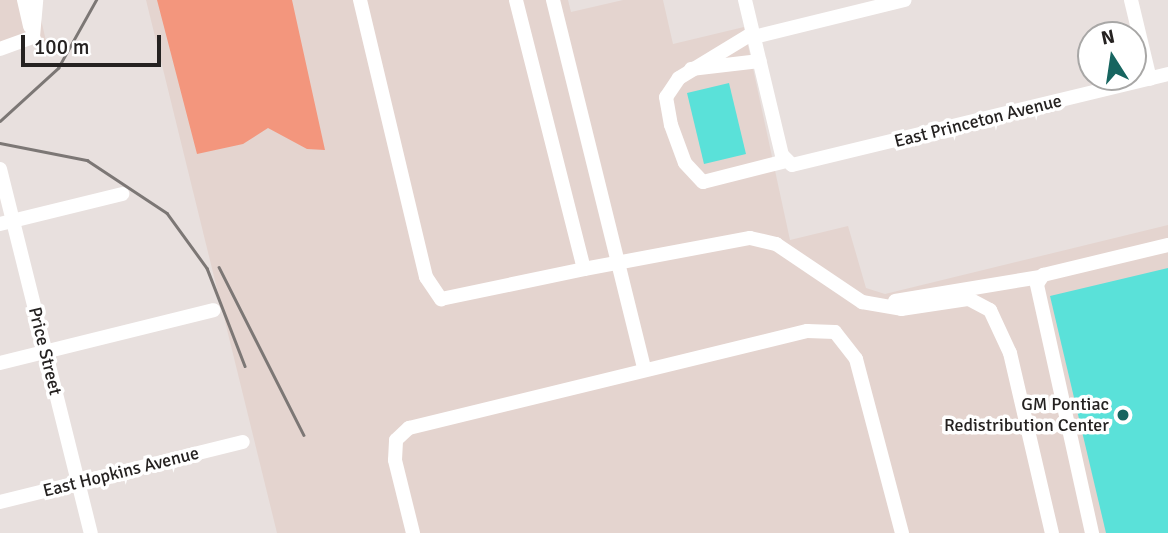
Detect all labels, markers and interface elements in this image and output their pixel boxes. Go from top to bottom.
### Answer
scale bar [24,21,164,65]
north arrow [1077,21,1147,91]
text: N [1099,24,1117,51]
text: 100 m [34,34,89,60]
street label: East Princeton Avenue [892,90,1064,152]
street label: Price Street [24,305,66,397]
place label: GM Pontiac Redistribution Center [944,394,1109,436]
marker: GM Pontiac Redistribution Center [1115,407,1131,423]
street label: East Hopkins Avenue [41,442,201,502]

